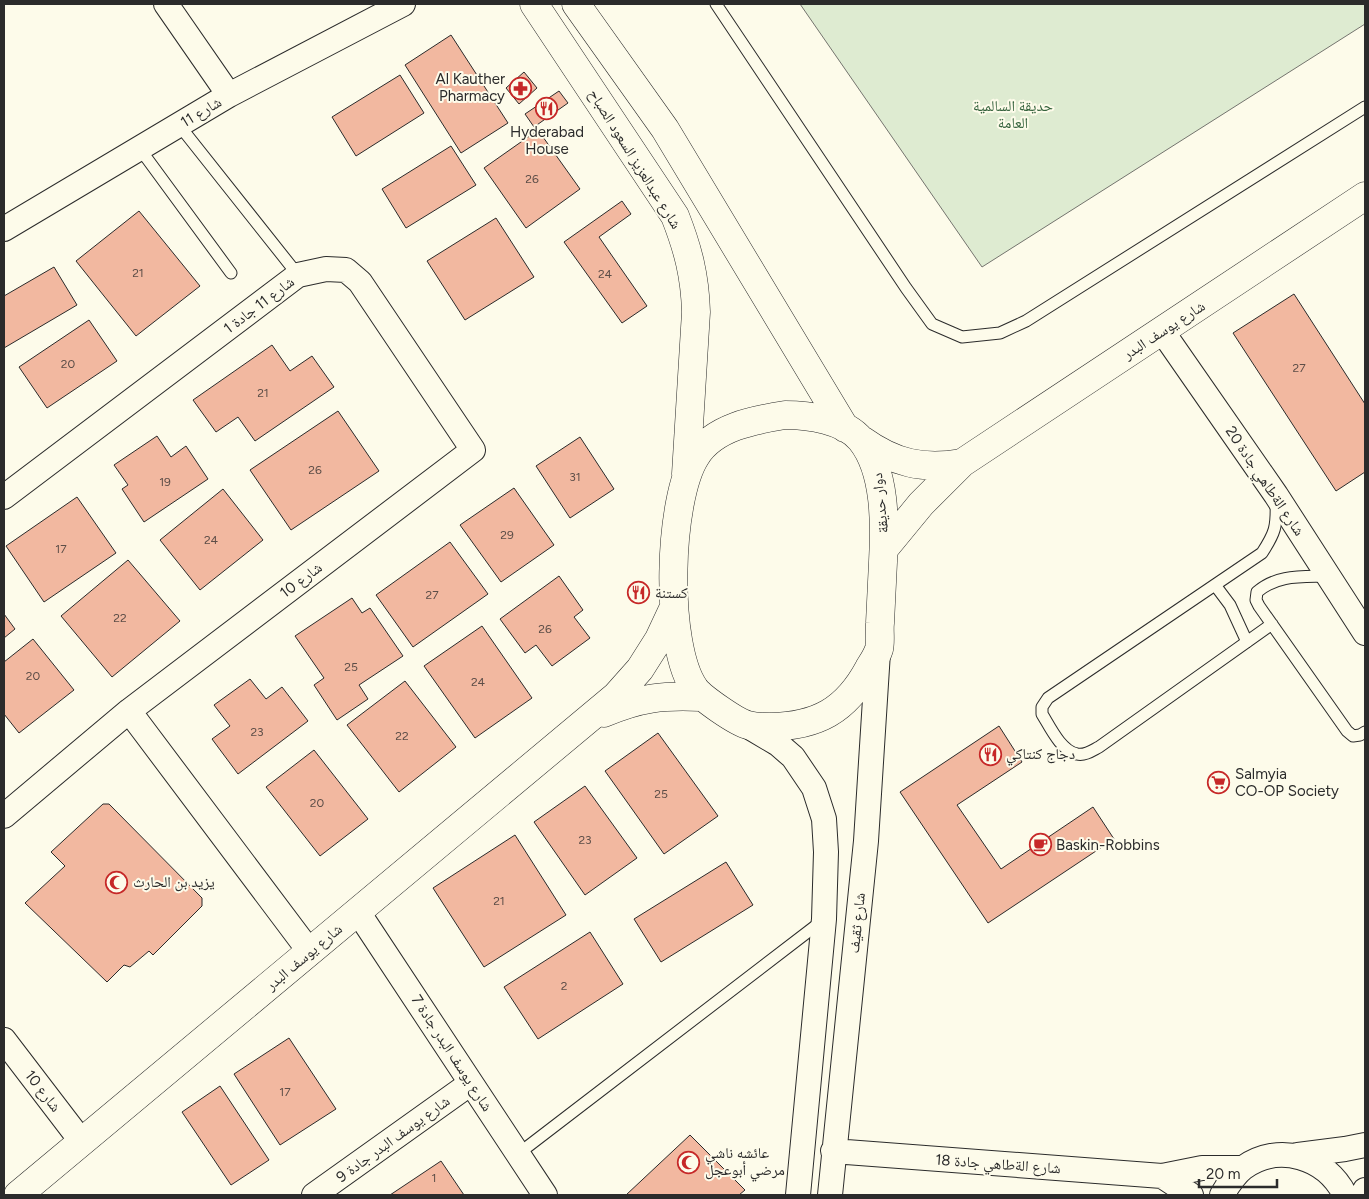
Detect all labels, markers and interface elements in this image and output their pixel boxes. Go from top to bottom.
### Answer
place label: Al Kauther Pharmacy [435,70,505,105]
pharmacy icon: Al Kauther Pharmacy [509,76,533,100]
street label: شارع عبدالعزيز السعود الصباح [584,86,685,233]
street label: شارع 11 [177,93,225,132]
restaurant icon: Hyderabad House [535,97,559,121]
park label: حديقة السالمية العامة [973,97,1054,132]
place label: Hyderabad House [510,123,584,158]
house number: 26 [525,172,539,186]
house number: 21 [132,266,144,280]
house number: 24 [598,267,613,281]
street label: شارع 11 جادة 1 [220,272,299,338]
street label: شارع يوسف البدر [1119,297,1209,365]
house number: 20 [61,357,76,371]
house number: 27 [1292,361,1306,375]
house number: 21 [257,386,269,400]
street label: شارع الةطاهي جادة 20 [1219,423,1308,541]
house number: 26 [308,463,322,477]
house number: 31 [569,470,581,484]
street label: دوار حديقة [868,472,892,534]
house number: 19 [159,475,171,489]
house number: 29 [500,528,514,542]
house number: 24 [204,533,219,547]
house number: 17 [55,542,67,556]
street label: شارع 10 [276,558,326,602]
restaurant icon: كستنة [627,581,651,605]
place label: كستنة [655,584,688,602]
house number: 27 [425,588,439,602]
house number: 22 [113,611,127,625]
house number: 26 [538,622,552,636]
house number: 25 [344,660,358,674]
house number: 20 [26,669,41,683]
house number: 24 [471,675,486,689]
house number: 23 [250,725,264,739]
house number: 22 [395,729,409,743]
restaurant icon: دجاج كنتاكي [978,742,1002,766]
place label: دجاج كنتاكي [1006,745,1075,766]
place label: Salmyia CO-OP Society [1235,765,1339,800]
supermarket icon: Salmyia CO-OP Society [1207,771,1231,795]
house number: 25 [654,787,668,801]
house number: 20 [310,796,325,810]
house number: 23 [578,833,592,847]
cafe icon: Baskin-Robbins [1028,833,1052,857]
place label: Baskin-Robbins [1056,836,1160,854]
mosque icon: يزيد بن الحارث [105,870,129,894]
place label: يزيد بن الحارث [133,873,215,892]
street label: شارع ثقيف [845,892,870,954]
house number: 21 [493,894,505,908]
street label: شارع يوسف البدر [261,920,347,996]
house number: 2 [561,979,567,993]
street label: شارع يوسف البدر جادة 7 [407,991,496,1115]
street label: شارع 10 [20,1067,65,1116]
house number: 17 [279,1085,291,1099]
street label: شارع يوسف البدر جادة 9 [333,1092,454,1187]
place label: عائشه ناشي مرضي أبوعجل [705,1144,785,1182]
mosque icon: عائشه ناشي مرضي أبوعجل [677,1150,701,1174]
street label: شارع الةطاهي جادة 18 [934,1151,1062,1180]
scale bar [1199,1156,1276,1188]
text: 20 m [1206,1165,1240,1183]
house number: 1 [432,1171,436,1185]

